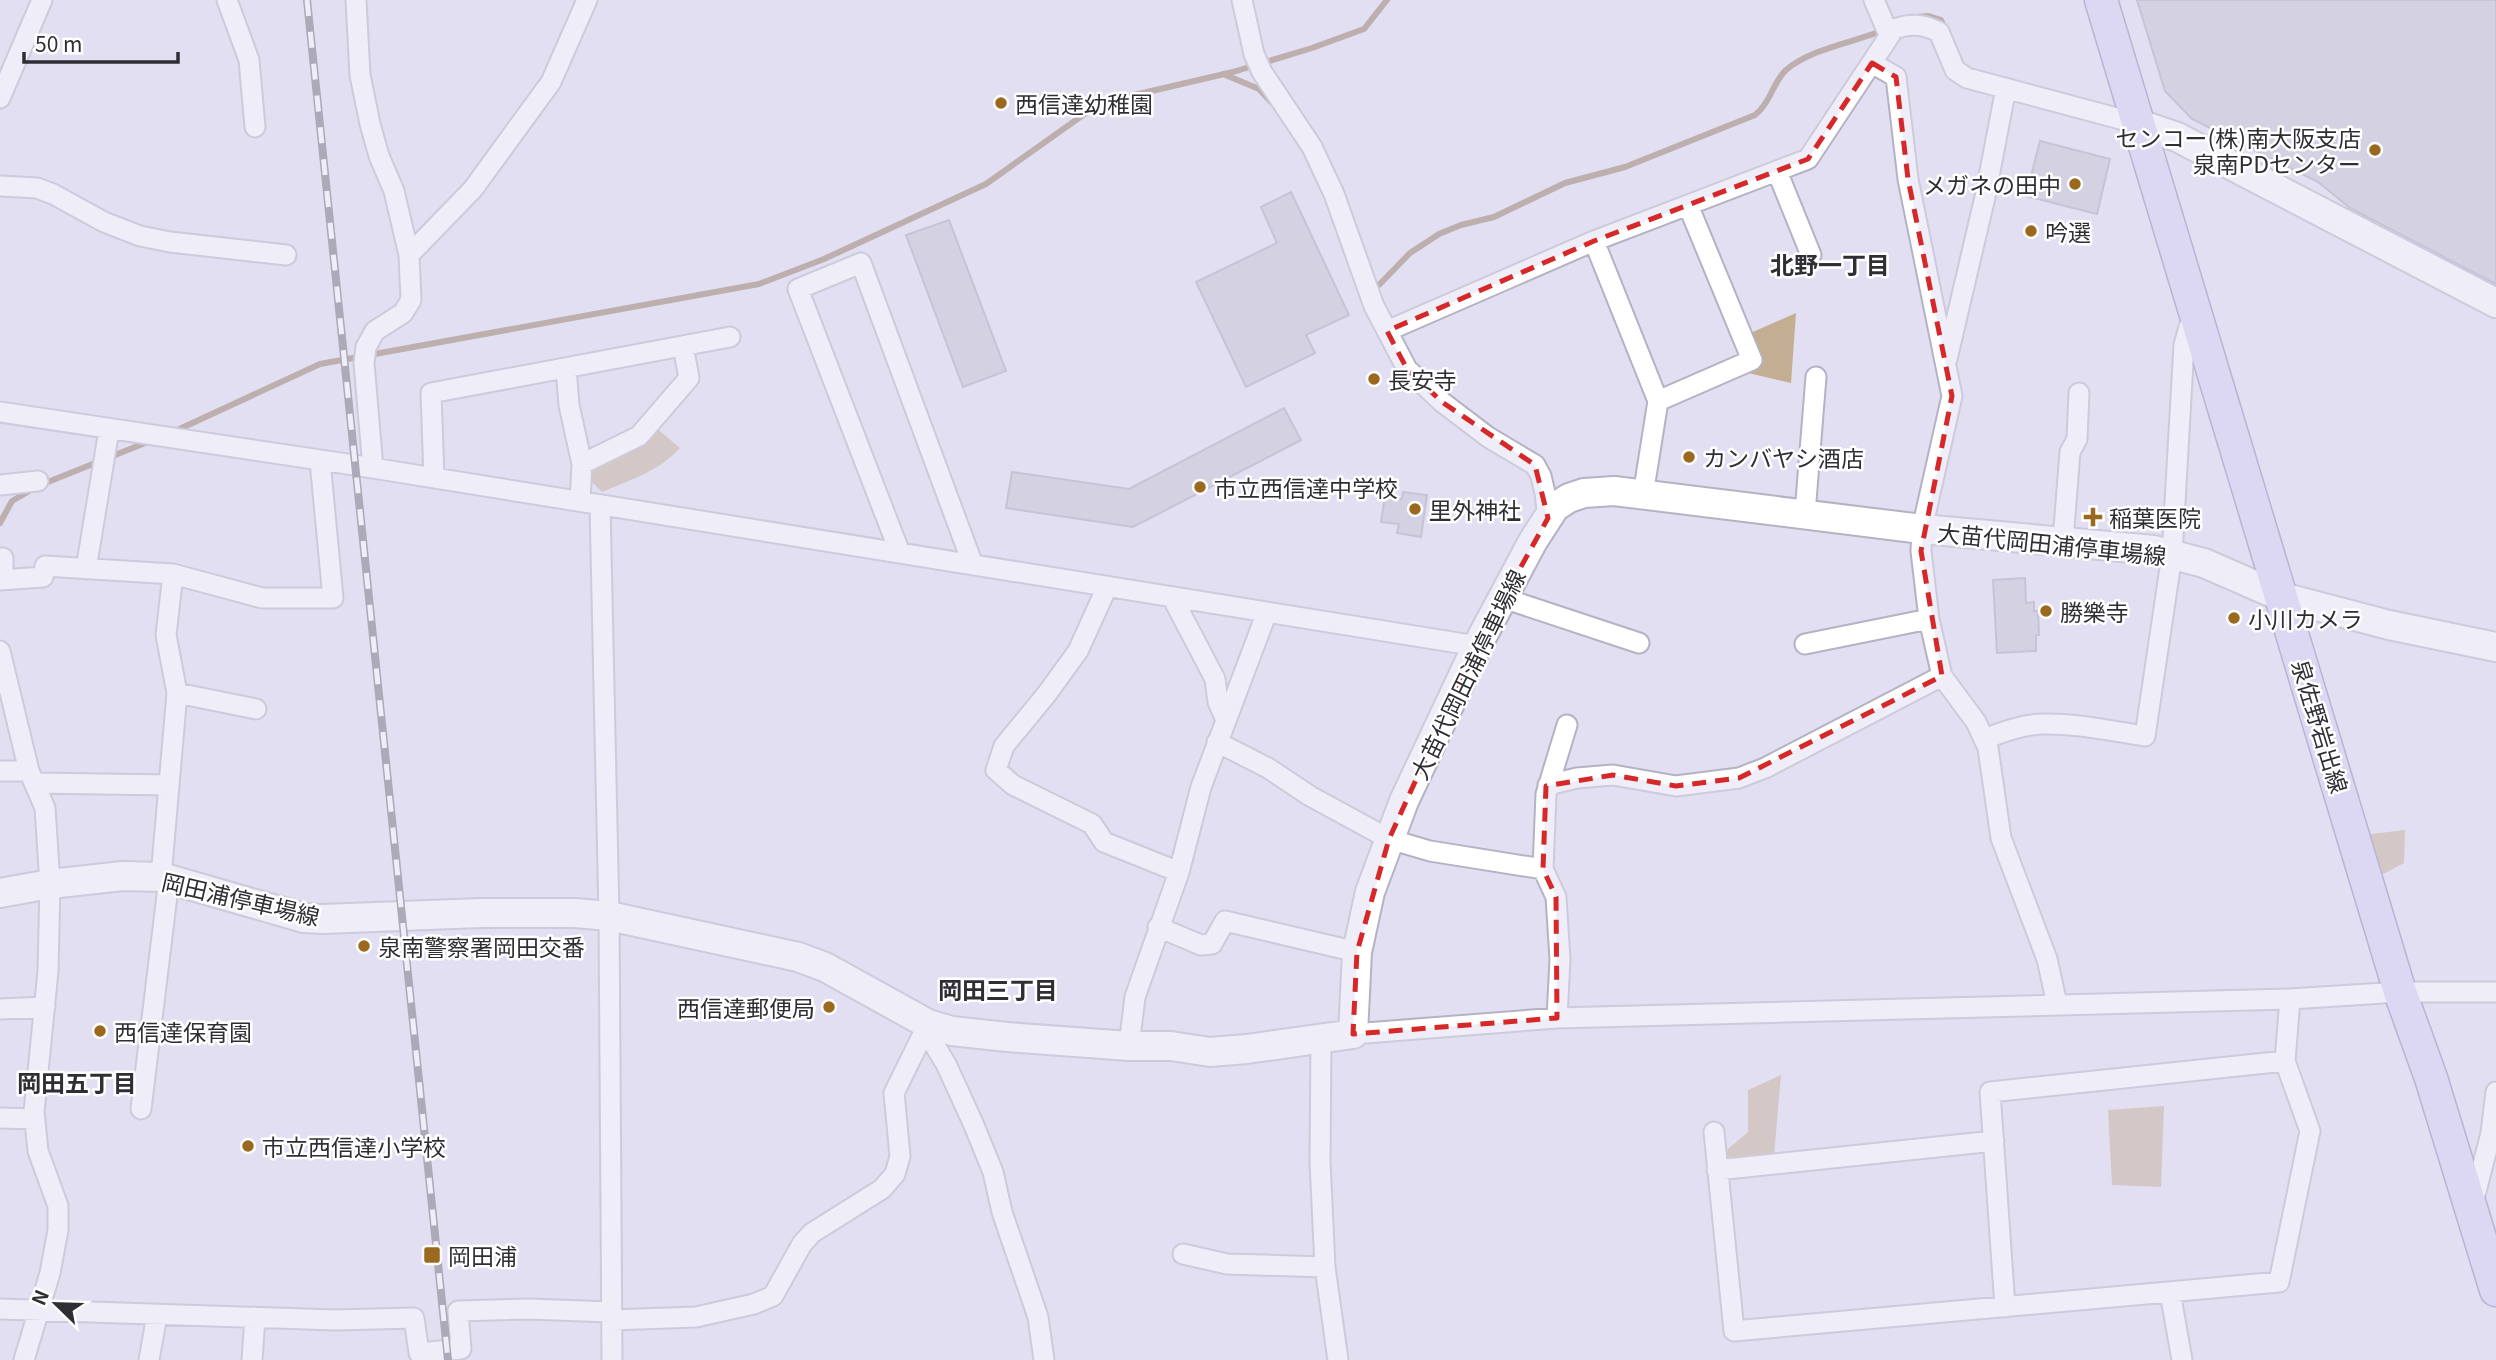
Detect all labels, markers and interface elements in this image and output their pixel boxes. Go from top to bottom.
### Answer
scale bar [24,21,178,65]
text: 50 m [35,28,82,58]
place label: 西信達幼稚園 [1015,86,1153,120]
marker: 西信達幼稚園 [993,95,1009,111]
place label: センコー(株)南大阪支店 泉南PDセンター [2115,120,2361,180]
marker: センコー(株)南大阪支店 泉南PDセンター [2367,142,2383,158]
place label: メガネの田中 [1923,167,2061,201]
marker: メガネの田中 [2067,176,2083,192]
place label: 吟選 [2045,214,2091,248]
marker: 吟選 [2023,223,2039,239]
district label: 北野一丁目 [1770,246,1890,281]
place label: 長安寺 [1388,362,1457,396]
marker: 長安寺 [1366,371,1382,387]
place label: カンバヤシ酒店 [1703,440,1864,474]
marker: カンバヤシ酒店 [1681,449,1697,465]
place label: 市立西信達中学校 [1214,470,1398,504]
marker: 市立西信達中学校 [1192,479,1208,495]
place label: 里外神社 [1429,492,1521,526]
place label: 稲葉医院 [2109,500,2201,534]
marker: 里外神社 [1407,501,1423,517]
marker: 稲葉医院 [2083,507,2103,527]
street label: 大苗代岡田浦停車場線 [1936,514,2168,572]
street label: 大苗代岡田浦停車場線 [1401,563,1533,785]
place label: 勝樂寺 [2060,594,2129,628]
place label: 小川カメラ [2248,601,2363,635]
marker: 勝樂寺 [2038,603,2054,619]
marker: 小川カメラ [2226,610,2242,626]
street label: 泉佐野岩出線 [2285,655,2357,797]
street label: 岡田浦停車場線 [159,863,323,933]
place label: 泉南警察署岡田交番 [378,929,585,963]
marker: 泉南警察署岡田交番 [356,938,372,954]
district label: 岡田三丁目 [938,971,1058,1006]
place label: 西信達郵便局 [677,990,815,1024]
marker: 西信達郵便局 [821,999,837,1015]
place label: 西信達保育園 [114,1014,252,1048]
marker: 西信達保育園 [92,1023,108,1039]
district label: 岡田五丁目 [17,1064,137,1099]
place label: 市立西信達小学校 [262,1129,446,1163]
marker: 市立西信達小学校 [240,1138,256,1154]
place label: 岡田浦 [448,1238,517,1272]
marker: 岡田浦 [422,1245,442,1265]
north arrow [21,1269,91,1339]
text: N [24,1285,54,1309]

